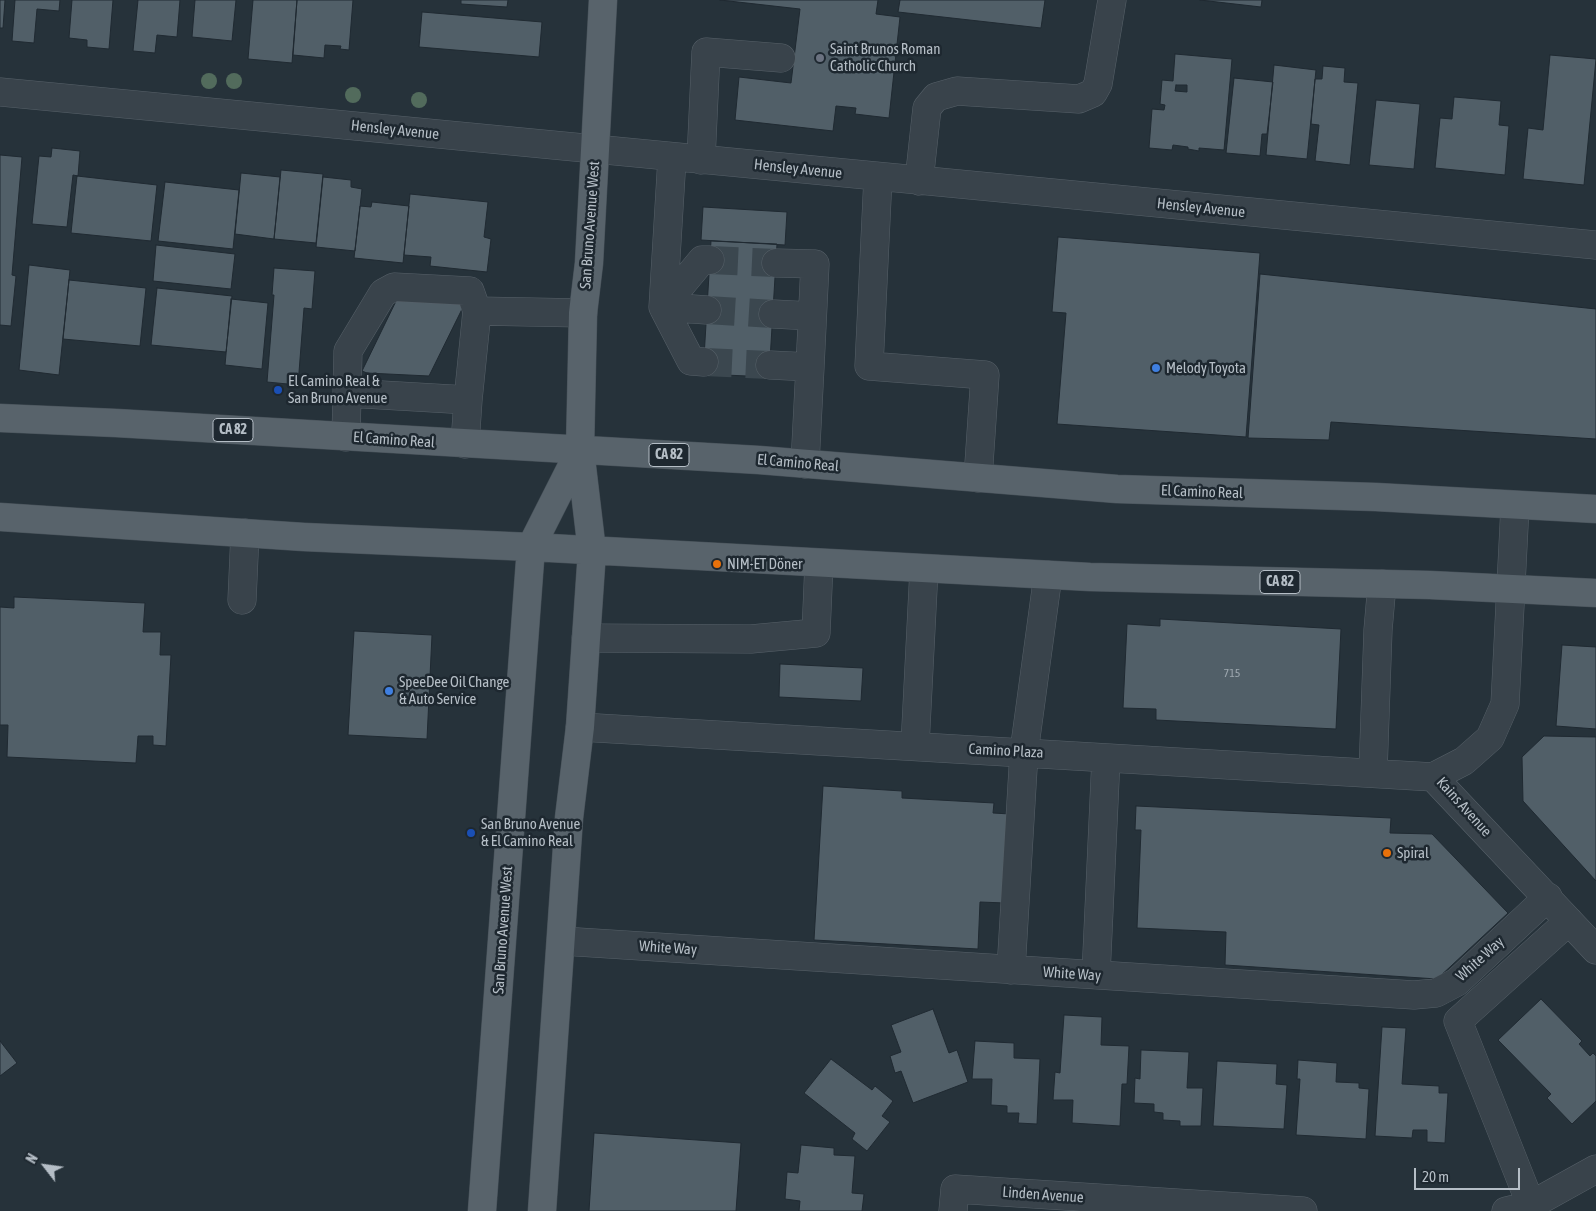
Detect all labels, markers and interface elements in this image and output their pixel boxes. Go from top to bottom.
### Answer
place label: Saint Brunos Roman Catholic Church [830,40,940,75]
marker: Saint Brunos Roman Catholic Church [814,52,826,64]
street label: Hensley Avenue [350,116,440,144]
street label: Hensley Avenue [753,155,843,183]
street label: San Bruno Avenue West [577,160,603,290]
street label: Hensley Avenue [1156,194,1246,222]
place label: Melody Toyota [1166,359,1246,377]
marker: Melody Toyota [1150,362,1162,374]
place label: El Camino Real & San Bruno Avenue [288,372,387,407]
marker: El Camino Real & San Bruno Avenue [272,384,284,396]
road number: CA 82 [213,418,253,442]
street label: El Camino Real [352,428,436,452]
road number: CA 82 [649,444,689,466]
street label: El Camino Real [756,450,840,476]
street label: El Camino Real [1161,482,1243,502]
place label: NIM-ET Döner [727,555,802,573]
marker: NIM-ET Döner [711,558,723,570]
road number: CA 82 [1260,570,1300,594]
house number: 715 [1224,666,1240,680]
place label: SpeeDee Oil Change & Auto Service [399,673,509,708]
marker: SpeeDee Oil Change & Auto Service [383,685,395,697]
street label: Camino Plaza [968,740,1044,762]
street label: Kains Avenue [1433,774,1495,840]
place label: San Bruno Avenue & El Camino Real [481,815,580,850]
marker: San Bruno Avenue & El Camino Real [465,827,477,839]
place label: Spiral [1397,844,1429,862]
marker: Spiral [1381,847,1393,859]
street label: San Bruno Avenue West [490,865,516,995]
street label: White Way [1452,933,1508,985]
street label: White Way [638,937,698,959]
street label: White Way [1042,963,1102,985]
north arrow [20,1141,70,1191]
text: N [23,1151,41,1166]
scale bar [1416,1158,1522,1190]
text: 20 m [1422,1168,1449,1185]
street label: Linden Avenue [1002,1183,1084,1207]

